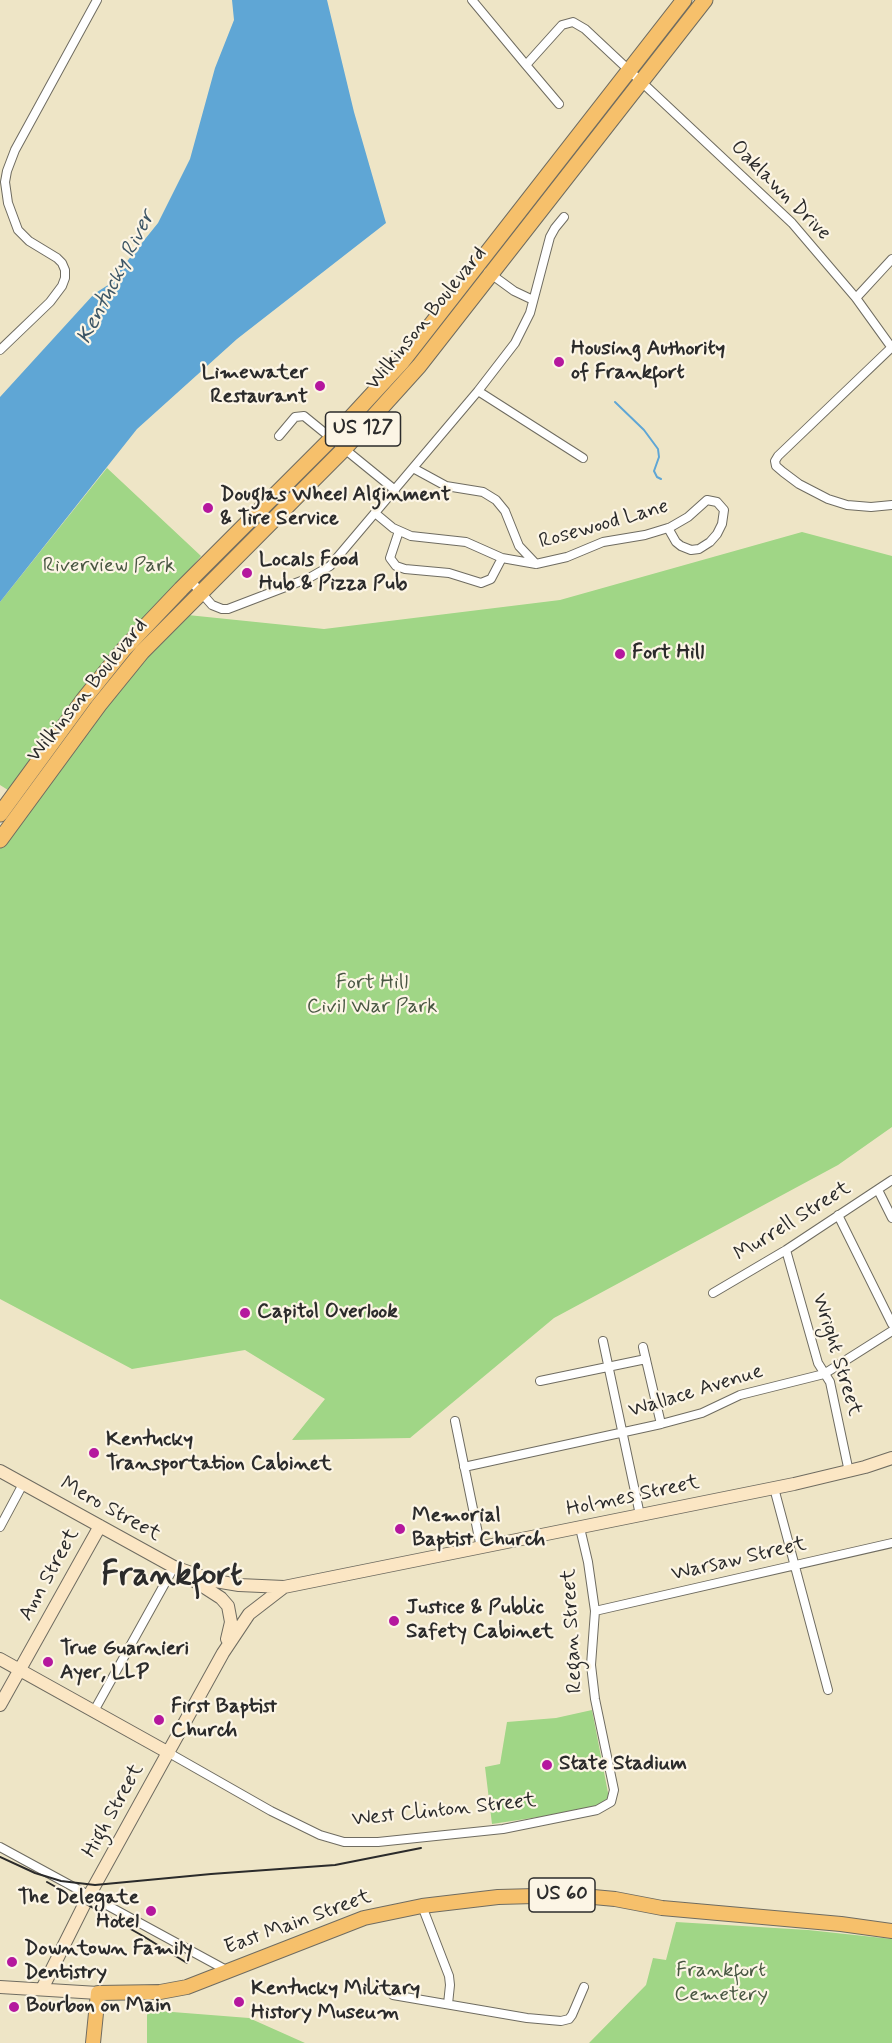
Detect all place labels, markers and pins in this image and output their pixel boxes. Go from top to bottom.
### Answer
place label: Housing Authority of Frankfort [571,337,725,387]
marker: Housing Authority of Frankfort [552,355,566,369]
place label: Limewater Restaurant [202,361,308,411]
marker: Limewater Restaurant [313,379,327,393]
place label: Douglas Wheel Alginment & Tire Service [220,483,451,533]
marker: Douglas Wheel Alginment & Tire Service [201,501,215,515]
place label: Locals Food Hub & Pizza Pub [259,548,407,598]
marker: Locals Food Hub & Pizza Pub [240,566,254,580]
place label: Fort Hill [632,641,704,667]
marker: Fort Hill [613,647,627,661]
place label: Capitol Overlook [257,1300,398,1326]
marker: Capitol Overlook [238,1306,252,1320]
place label: Kentucky Transportation Cabinet [106,1428,331,1478]
marker: Kentucky Transportation Cabinet [87,1446,101,1460]
place label: Memorial Baptist Church [412,1504,545,1554]
marker: Memorial Baptist Church [393,1522,407,1536]
place label: Justice & Public Safety Cabinet [406,1596,554,1646]
marker: Justice & Public Safety Cabinet [387,1614,401,1628]
place label: True Guarnieri Ayer, LLP [60,1637,189,1687]
marker: True Guarnieri Ayer, LLP [41,1655,55,1669]
place label: First Baptist Church [171,1695,277,1745]
marker: First Baptist Church [152,1713,166,1727]
place label: State Stadium [559,1752,687,1778]
marker: State Stadium [540,1758,554,1772]
place label: The Delegate Hotel [18,1886,139,1936]
marker: The Delegate Hotel [144,1904,158,1918]
place label: Downtown Family Dentistry [24,1937,193,1987]
marker: Downtown Family Dentistry [5,1955,19,1969]
place label: Kentucky Military History Museum [251,1977,420,2027]
place label: Bourbon on Main [26,1994,172,2020]
marker: Kentucky Military History Museum [232,1995,246,2009]
marker: Bourbon on Main [7,2000,21,2014]

